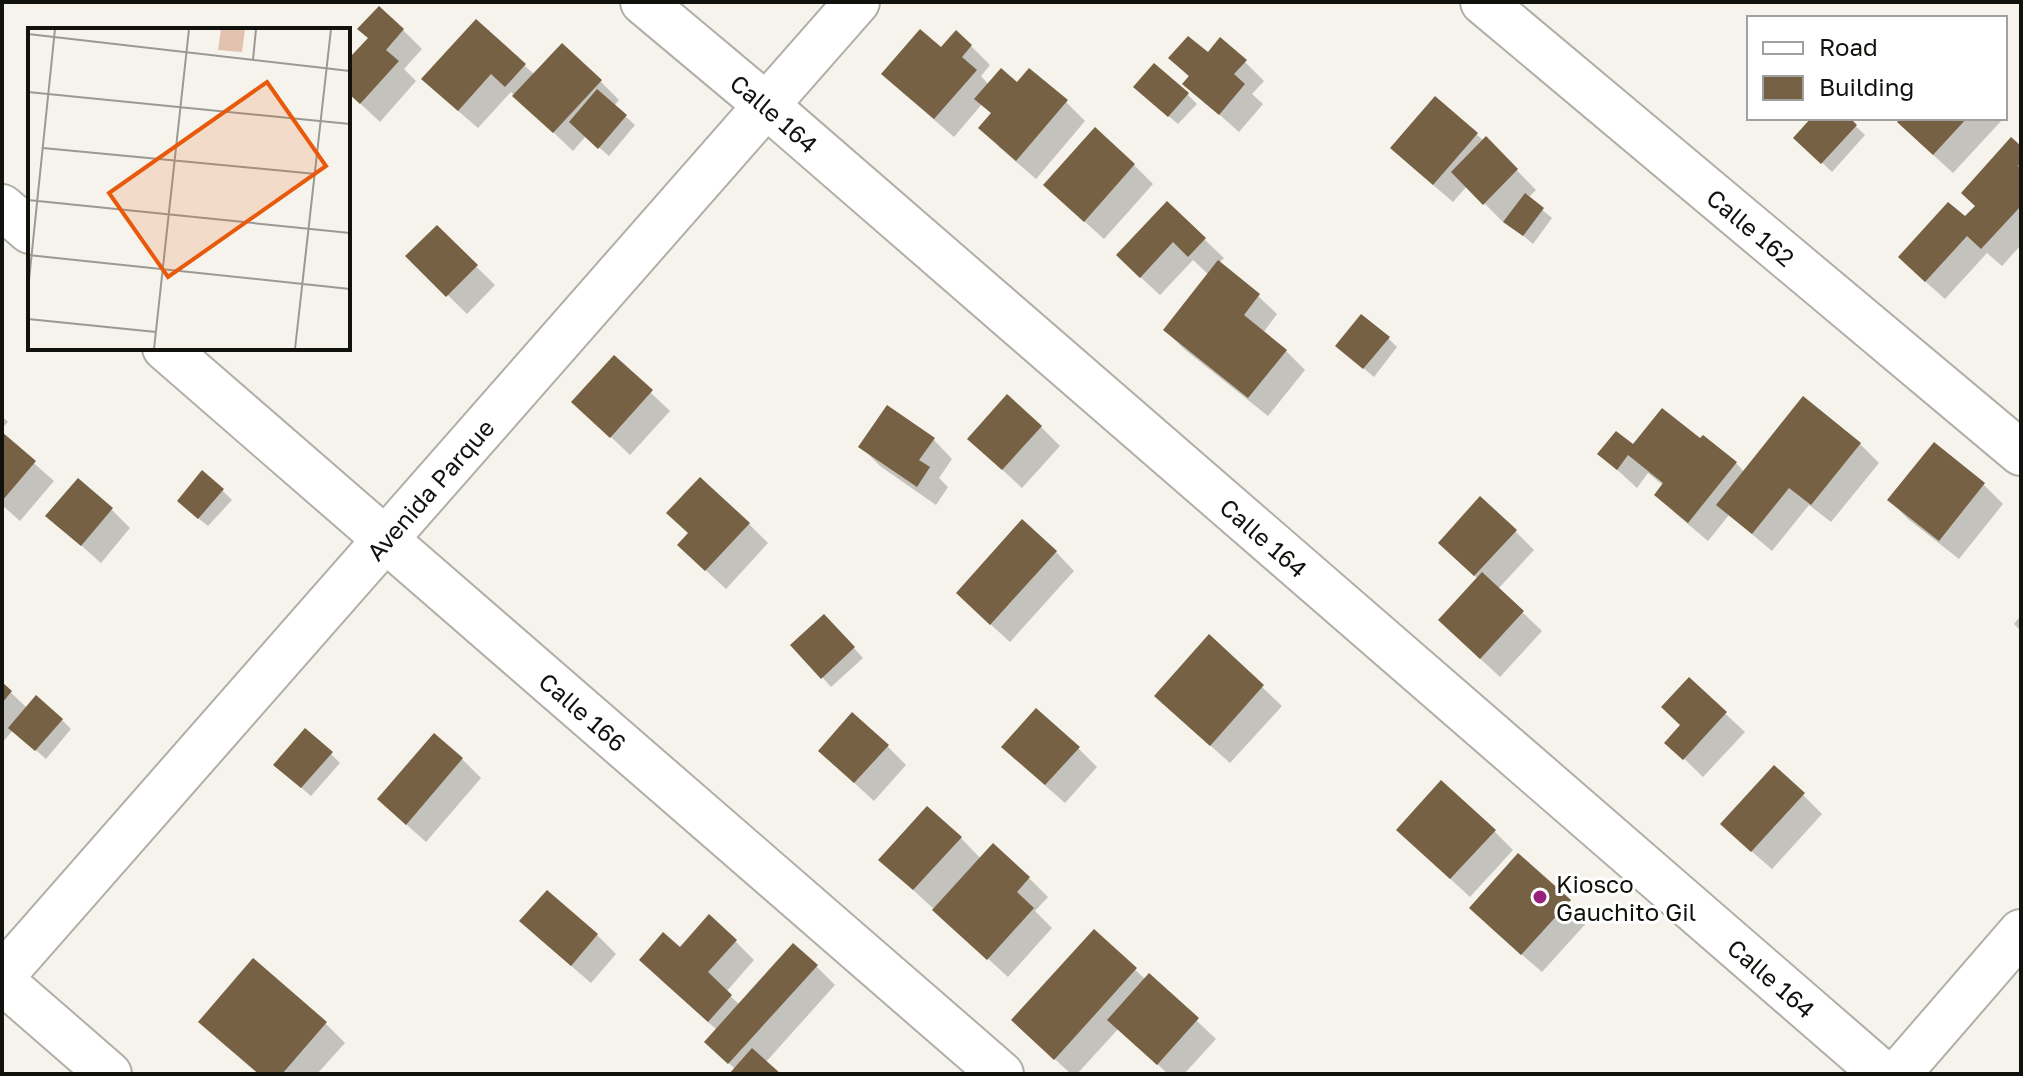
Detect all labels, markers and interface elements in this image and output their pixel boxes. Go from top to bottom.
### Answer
legend [1747,16,2007,120]
inset map [28,28,350,350]
text: Road [1819,32,1878,61]
street label: Calle 164 [725,67,824,158]
text: Building [1819,72,1914,101]
street label: Calle 162 [1702,182,1801,272]
street label: Avenida Parque [360,412,499,566]
street label: Calle 164 [1215,492,1314,583]
street label: Calle 166 [534,666,633,757]
place label: Kiosco Gauchito Gil [1556,869,1696,926]
marker: Kiosco Gauchito Gil [1531,888,1549,906]
street label: Calle 164 [1722,932,1821,1023]

